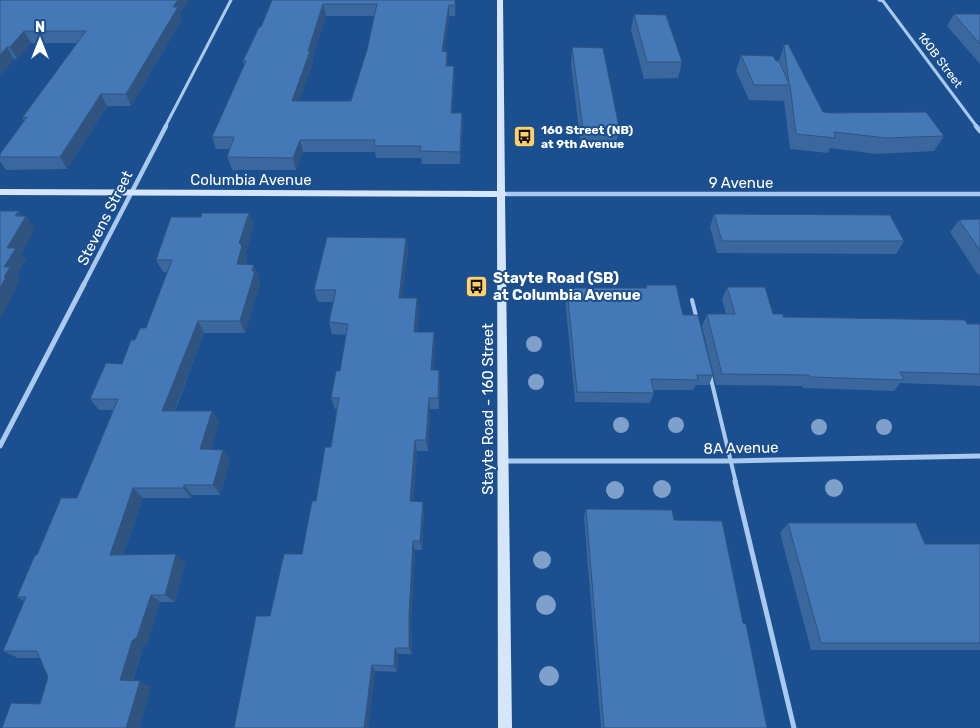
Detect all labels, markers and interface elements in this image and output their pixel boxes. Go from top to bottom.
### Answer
north arrow [15,15,65,65]
text: N [35,19,45,36]
street label: 160B Street [915,30,966,91]
place label: 160 Street (NB) at 9th Avenue [541,123,634,151]
bus stop icon: 160 Street (NB) at 9th Avenue [513,125,537,149]
street label: Stevens Street [73,168,137,268]
street label: Columbia Avenue [190,171,312,189]
street label: 9 Avenue [709,174,773,192]
place label: Stayte Road (SB) at Columbia Avenue [493,269,641,304]
bus stop icon: Stayte Road (SB) at Columbia Avenue [465,275,489,299]
street label: Stayte Road - 160 Street [479,323,497,495]
street label: 8A Avenue [703,438,779,458]

